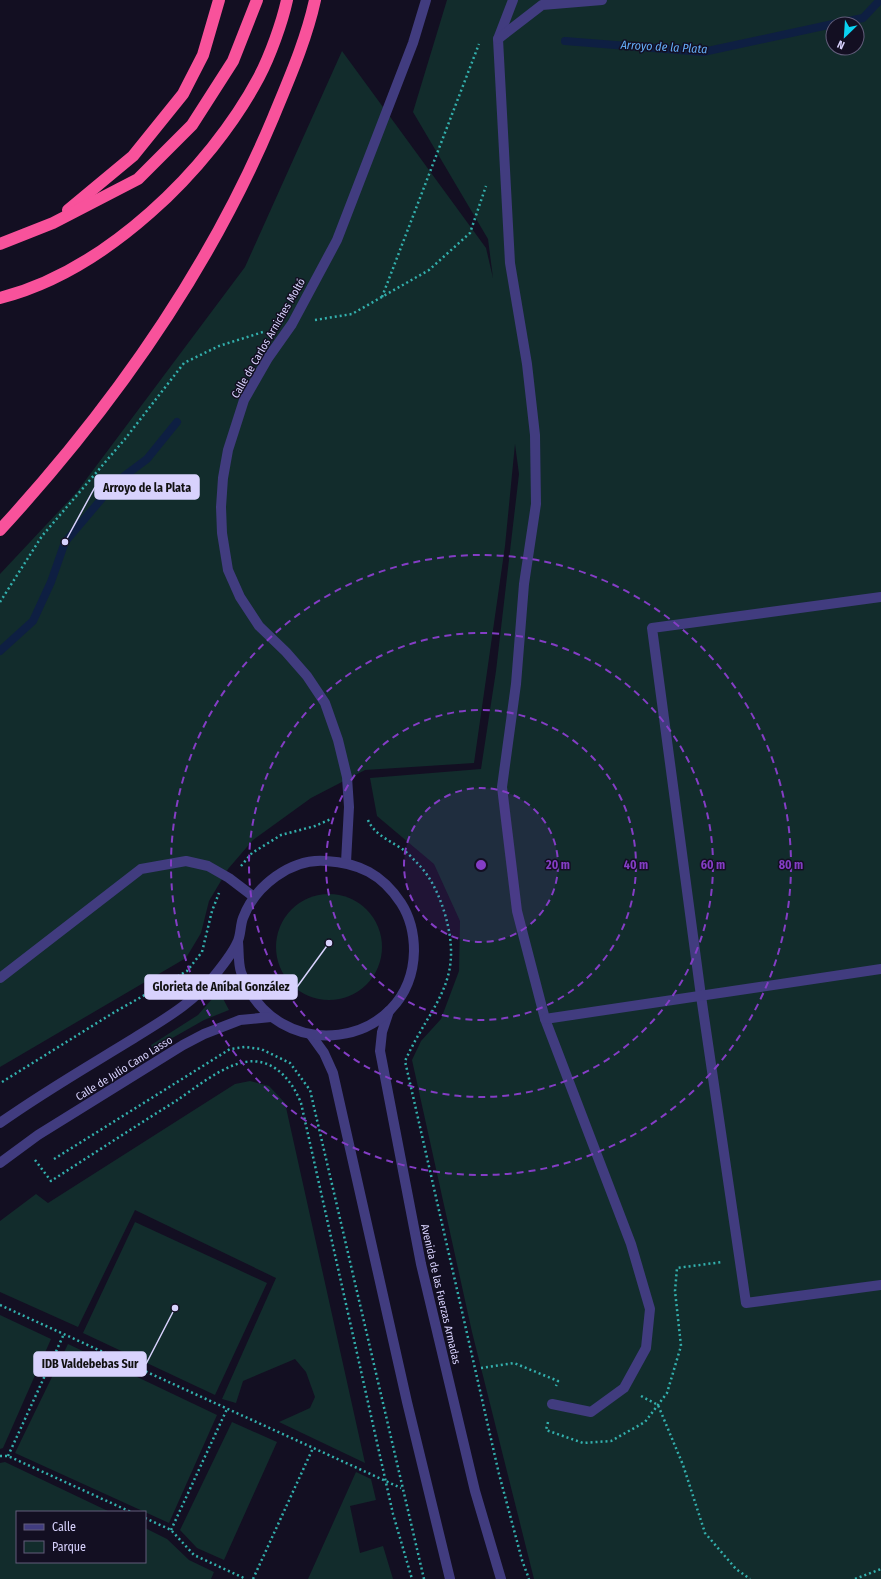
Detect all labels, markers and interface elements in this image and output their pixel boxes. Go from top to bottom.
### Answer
north arrow [825,16,865,56]
text: N [835,37,847,52]
water label: Arroyo de la Plata [619,38,708,56]
street label: Calle de Carlos Arniches Moltó [229,276,308,400]
callout: Arroyo de la Plata [95,475,199,499]
text: Arroyo de la Plata [102,481,191,495]
centre of rings [474,858,488,872]
text: 20 m [545,858,570,872]
text: 40 m [624,858,648,872]
text: 60 m [701,858,725,872]
text: 80 m [779,858,803,872]
callout: Glorieta de Aníbal González [145,975,297,999]
text: Glorieta de Aníbal González [153,980,289,994]
street label: Calle de Julio Cano Lasso [74,1033,175,1103]
street label: Avenida de las Fuerzas Armadas [418,1223,463,1366]
callout: IDB Valdebebas Sur [34,1352,146,1376]
text: IDB Valdebebas Sur [42,1357,139,1371]
legend [16,1511,146,1563]
text: Calle [52,1520,76,1534]
text: Parque [52,1540,86,1554]

